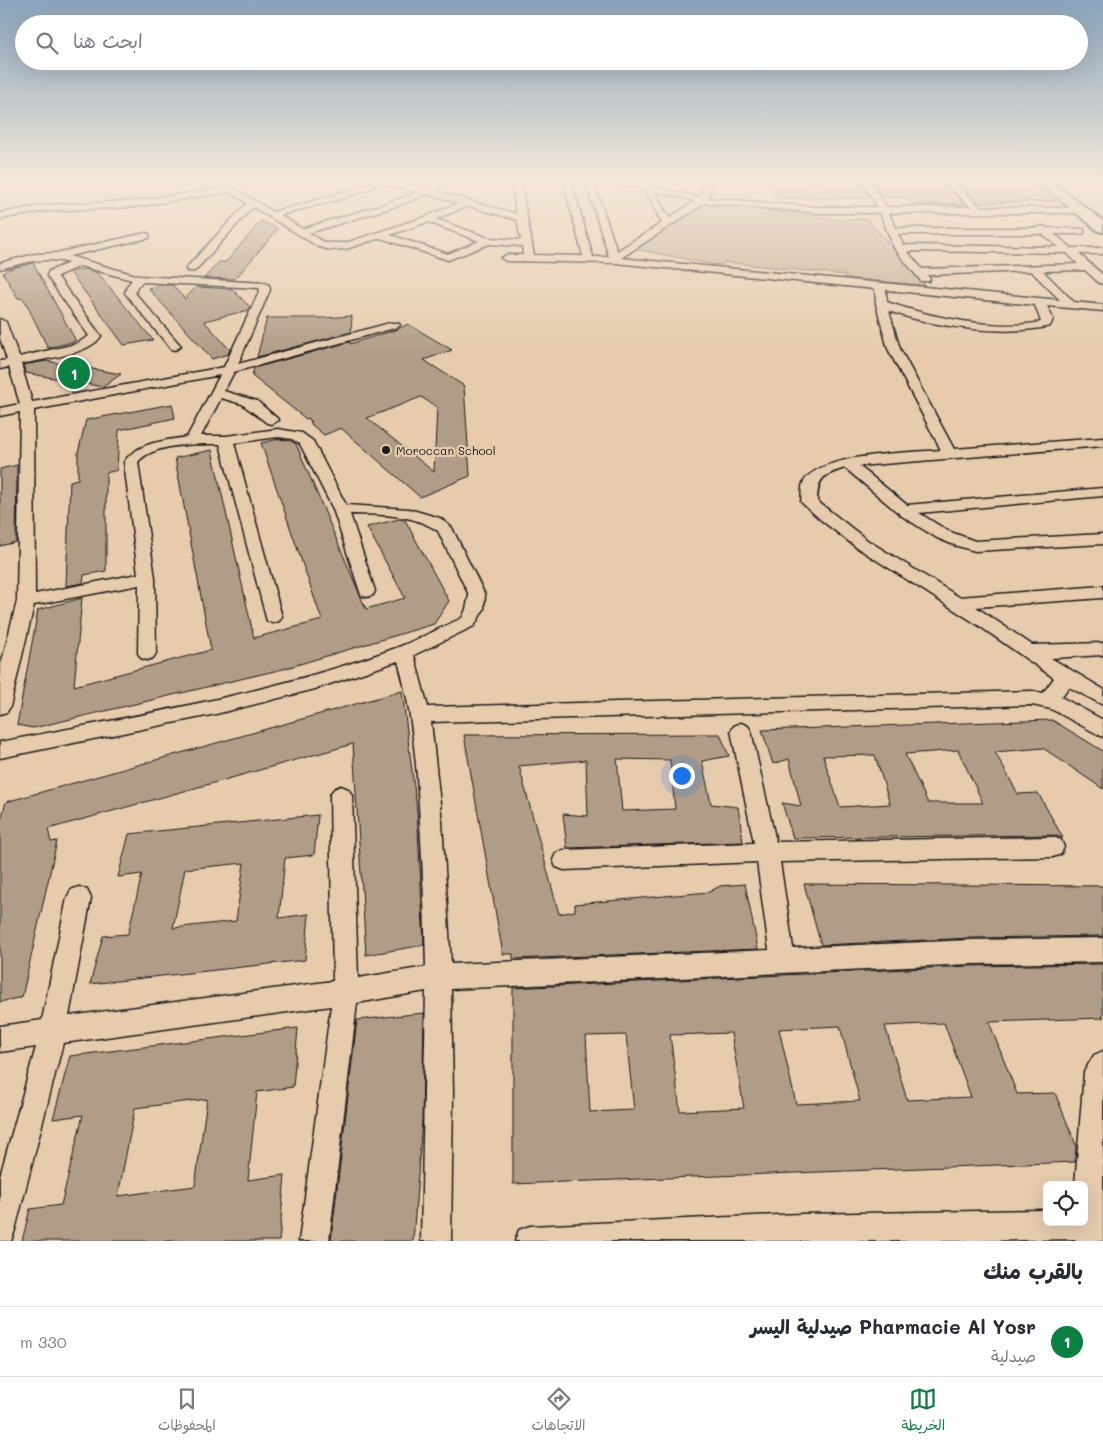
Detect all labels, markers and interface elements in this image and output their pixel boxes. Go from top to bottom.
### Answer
search box [15,15,1088,70]
text: ابحث هنا [73,28,143,53]
icon: search [33,29,61,57]
pin: 1 [58,354,90,392]
place label: Moroccan School [396,442,496,458]
marker: Moroccan School [380,444,392,456]
your location [669,763,695,789]
map controls [1043,1181,1088,1226]
button: locate [1043,1181,1088,1226]
text: بالقرب منك [983,1257,1083,1284]
text: Pharmacie Al Yosr صيدلية اليسر [750,1314,1036,1339]
text: 330 m [20,1331,67,1352]
text: 1 [1063,1331,1071,1352]
text: صيدلية [991,1345,1036,1366]
tab: المحفوظات [158,1385,216,1438]
tab: الاتجاهات [531,1385,586,1438]
tab: الخريطة [901,1385,945,1438]

